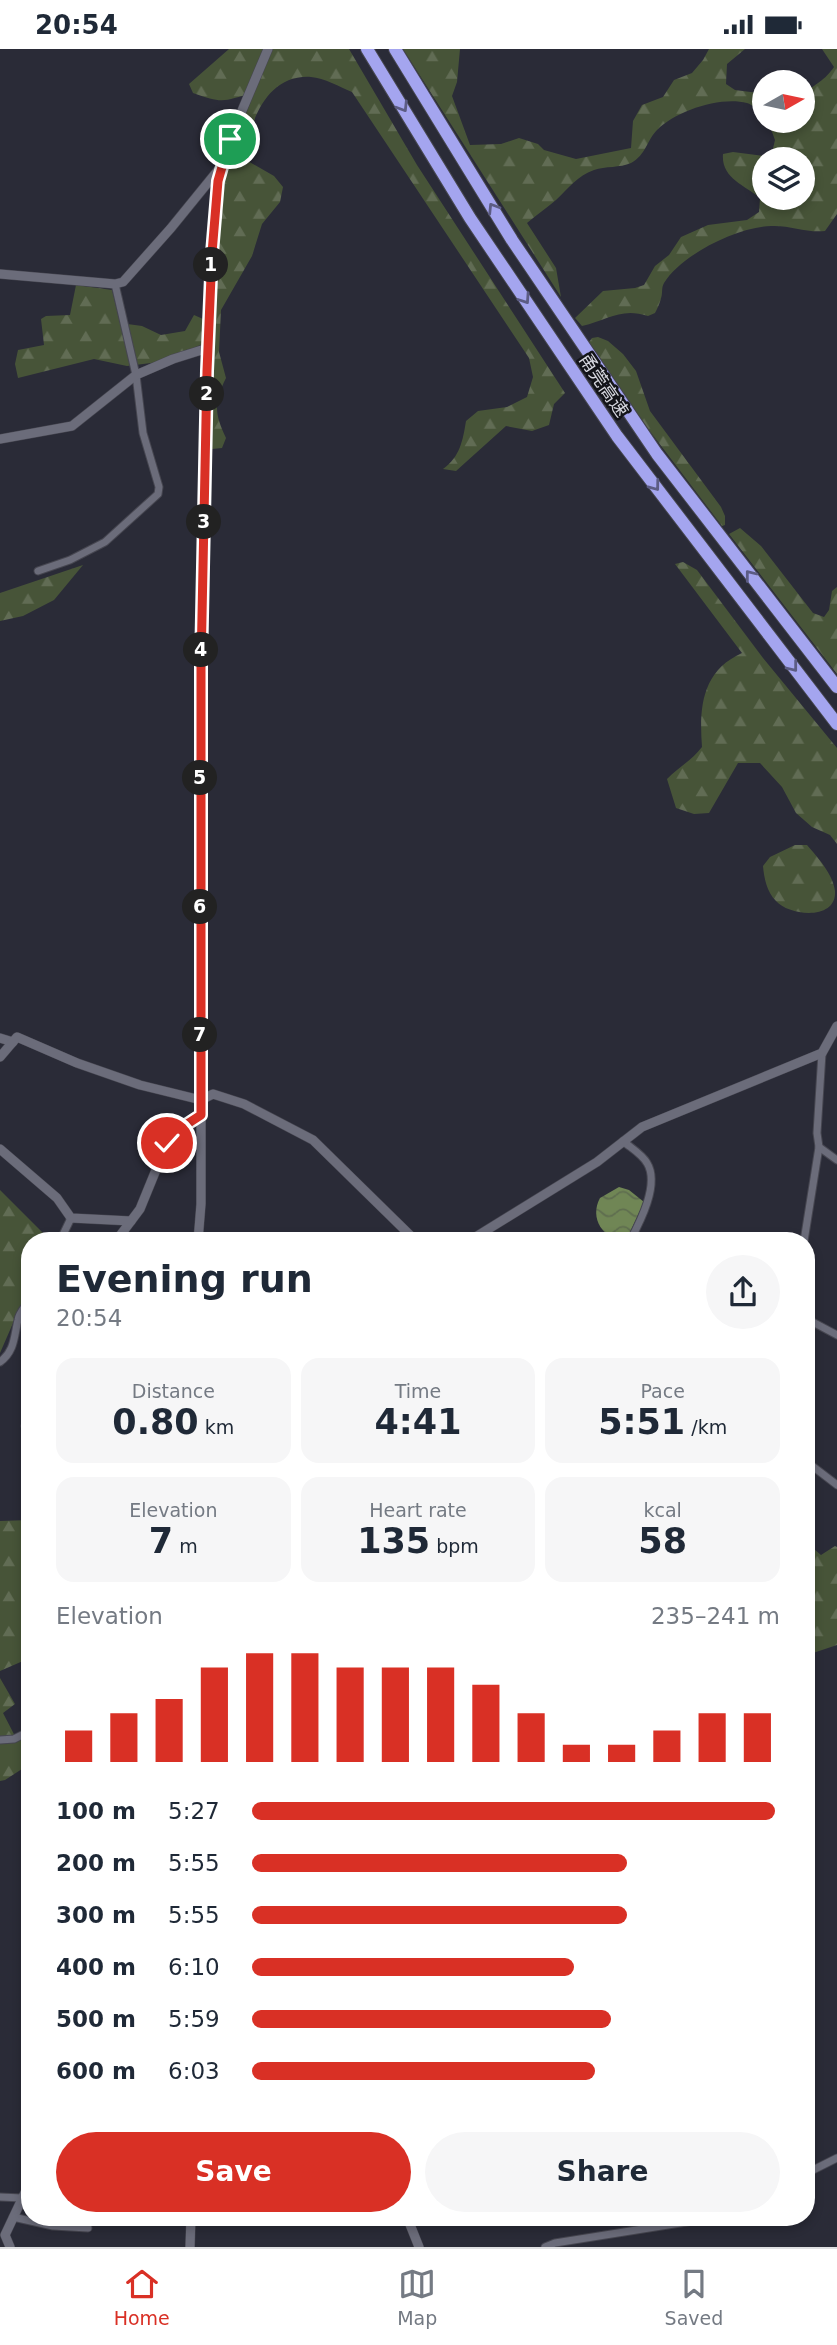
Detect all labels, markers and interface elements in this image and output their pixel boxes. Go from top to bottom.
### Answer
text: 20:54 [35,10,118,40]
north arrow [752,70,816,133]
map controls [752,70,815,210]
one-way arrow [394,100,407,113]
pin [200,109,260,169]
icon: arrive [211,120,249,158]
button: layers [752,147,815,210]
one-way arrow [488,203,501,216]
pin: 1 [194,247,228,283]
text: 1 [204,253,217,275]
one-way arrow [517,291,529,304]
street label: 甬莞高速 [575,349,633,421]
pin: 2 [190,377,224,411]
text: 2 [200,382,213,404]
one-way arrow [646,478,659,490]
pin: 3 [186,505,222,539]
text: 3 [197,510,210,532]
one-way arrow [746,570,759,582]
pin: 4 [184,633,218,667]
text: 4 [194,638,207,660]
one-way arrow [784,659,797,671]
pin: 5 [182,761,218,795]
text: 5 [193,766,206,788]
pin: 6 [182,889,218,925]
text: 6 [193,895,206,917]
pin: 7 [182,1017,218,1053]
text: 7 [193,1023,206,1045]
pin [137,1113,197,1173]
icon: check [148,1124,186,1162]
button: share [706,1255,780,1329]
text: Evening run [56,1257,313,1301]
text: 20:54 [56,1305,122,1331]
text: Distance [132,1380,215,1402]
text: Time [395,1380,441,1402]
text: Pace [640,1380,685,1402]
text: 0.80 [112,1402,199,1442]
text: 4:41 [374,1402,462,1442]
text: 5:51 [598,1402,685,1442]
text: km [199,1416,234,1438]
text: /km [685,1416,727,1438]
text: Elevation [129,1499,217,1521]
text: Heart rate [369,1499,467,1521]
text: kcal [643,1499,682,1521]
text: 7 [149,1521,173,1561]
text: 135 [357,1521,430,1561]
text: 58 [638,1521,687,1561]
text: m [173,1535,198,1557]
text: bpm [430,1535,479,1557]
text: Elevation [56,1603,163,1629]
text: 235–241 m [651,1603,780,1629]
text: 100 m [56,1798,136,1824]
text: 5:27 [168,1798,220,1824]
text: 200 m [56,1850,136,1876]
text: 5:55 [168,1850,220,1876]
text: 300 m [56,1902,136,1928]
text: 5:55 [168,1902,220,1928]
text: 400 m [56,1954,136,1980]
text: 6:10 [168,1954,220,1980]
text: 500 m [56,2006,136,2032]
text: 5:59 [168,2006,220,2032]
text: 600 m [56,2058,136,2084]
text: 6:03 [168,2058,220,2084]
button: Save [56,2132,411,2212]
button: Share [425,2132,780,2212]
tab: Home [114,2265,170,2329]
tab: Map [397,2265,437,2329]
tab: Saved [665,2265,723,2329]

